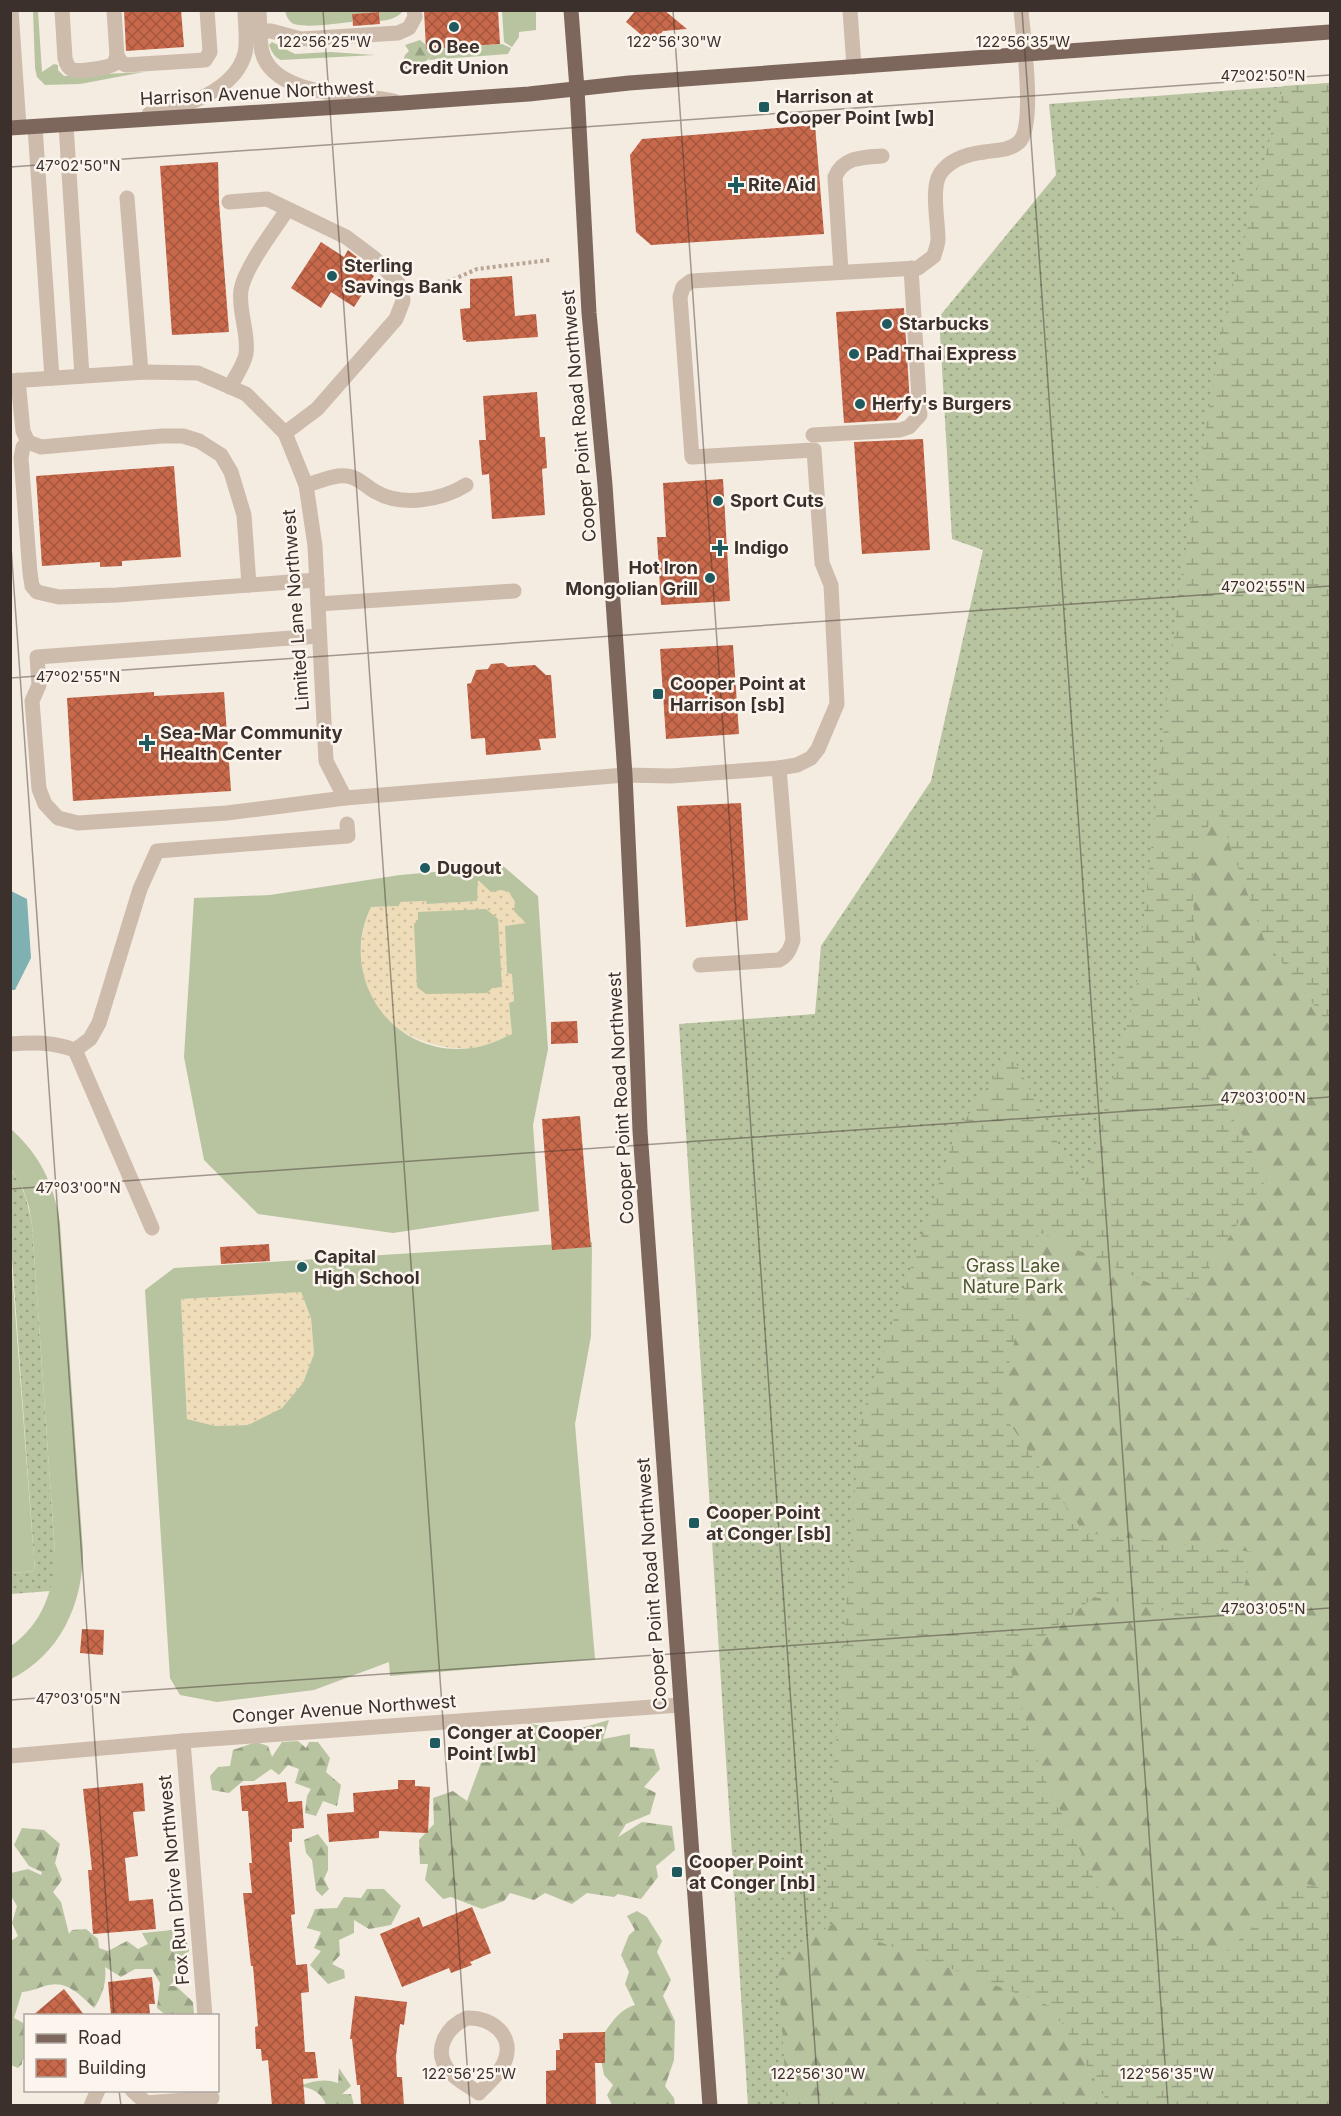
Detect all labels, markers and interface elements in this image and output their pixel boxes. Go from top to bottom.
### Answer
marker: O Bee Credit Union [447,20,461,34]
text: 122°56'25"W [277,32,371,51]
text: 122°56'30"W [627,32,722,51]
text: 122°56'35"W [976,32,1070,51]
place label: O Bee Credit Union [399,36,509,78]
text: 47°02'50"N [1221,66,1306,85]
street label: Harrison Avenue Northwest [139,76,375,109]
place label: Harrison at Cooper Point [wb] [776,86,935,128]
marker: Harrison at Cooper Point [wb] [757,100,771,114]
text: 47°02'50"N [36,156,121,175]
place label: Rite Aid [748,174,816,195]
marker: Rite Aid [729,178,743,192]
place label: Sterling Savings Bank [344,255,463,297]
marker: Sterling Savings Bank [325,269,339,283]
street label: Cooper Point Road Northwest [557,289,600,543]
place label: Starbucks [899,313,989,334]
marker: Starbucks [880,317,894,331]
place label: Pad Thai Express [866,343,1017,364]
marker: Pad Thai Express [847,347,861,361]
place label: Herfy's Burgers [872,393,1012,414]
marker: Herfy's Burgers [853,397,867,411]
place label: Sport Cuts [730,490,824,511]
marker: Sport Cuts [711,494,725,508]
street label: Limited Lane Northwest [278,509,313,711]
place label: Indigo [734,537,789,558]
marker: Indigo [711,539,729,557]
place label: Hot Iron Mongolian Grill [565,557,698,599]
marker: Hot Iron Mongolian Grill [703,571,717,585]
text: 47°02'55"N [1221,577,1305,596]
text: 47°02'55"N [36,667,120,686]
place label: Cooper Point at Harrison [sb] [670,673,806,715]
marker: Cooper Point at Harrison [sb] [651,687,665,701]
place label: Sea-Mar Community Health Center [160,722,343,764]
marker: Sea-Mar Community Health Center [138,734,156,752]
place label: Dugout [437,857,502,878]
marker: Dugout [418,861,432,875]
street label: Cooper Point Road Northwest [603,971,638,1225]
text: 47°03'00"N [1220,1088,1306,1107]
text: 47°03'00"N [35,1178,121,1197]
place label: Capital High School [314,1246,420,1288]
park label: Grass Lake Nature Park [963,1255,1064,1297]
marker: Capital High School [295,1260,309,1274]
street label: Cooper Point Road Northwest [632,1457,671,1711]
place label: Cooper Point at Conger [sb] [706,1502,831,1544]
marker: Cooper Point at Conger [sb] [687,1516,701,1530]
text: 47°03'05"N [1220,1599,1306,1618]
text: 47°03'05"N [35,1689,121,1708]
street label: Conger Avenue Northwest [231,1690,457,1727]
place label: Conger at Cooper Point [wb] [447,1722,602,1764]
marker: Conger at Cooper Point [wb] [428,1736,442,1750]
street label: Fox Run Drive Northwest [154,1774,193,1986]
place label: Cooper Point at Conger [nb] [689,1851,816,1893]
marker: Cooper Point at Conger [nb] [670,1865,684,1879]
legend [24,2014,219,2092]
text: Road [78,2027,121,2048]
text: Building [78,2057,146,2078]
text: 122°56'25"W [422,2064,516,2083]
text: 122°56'30"W [771,2064,866,2083]
text: 122°56'35"W [1120,2064,1214,2083]

